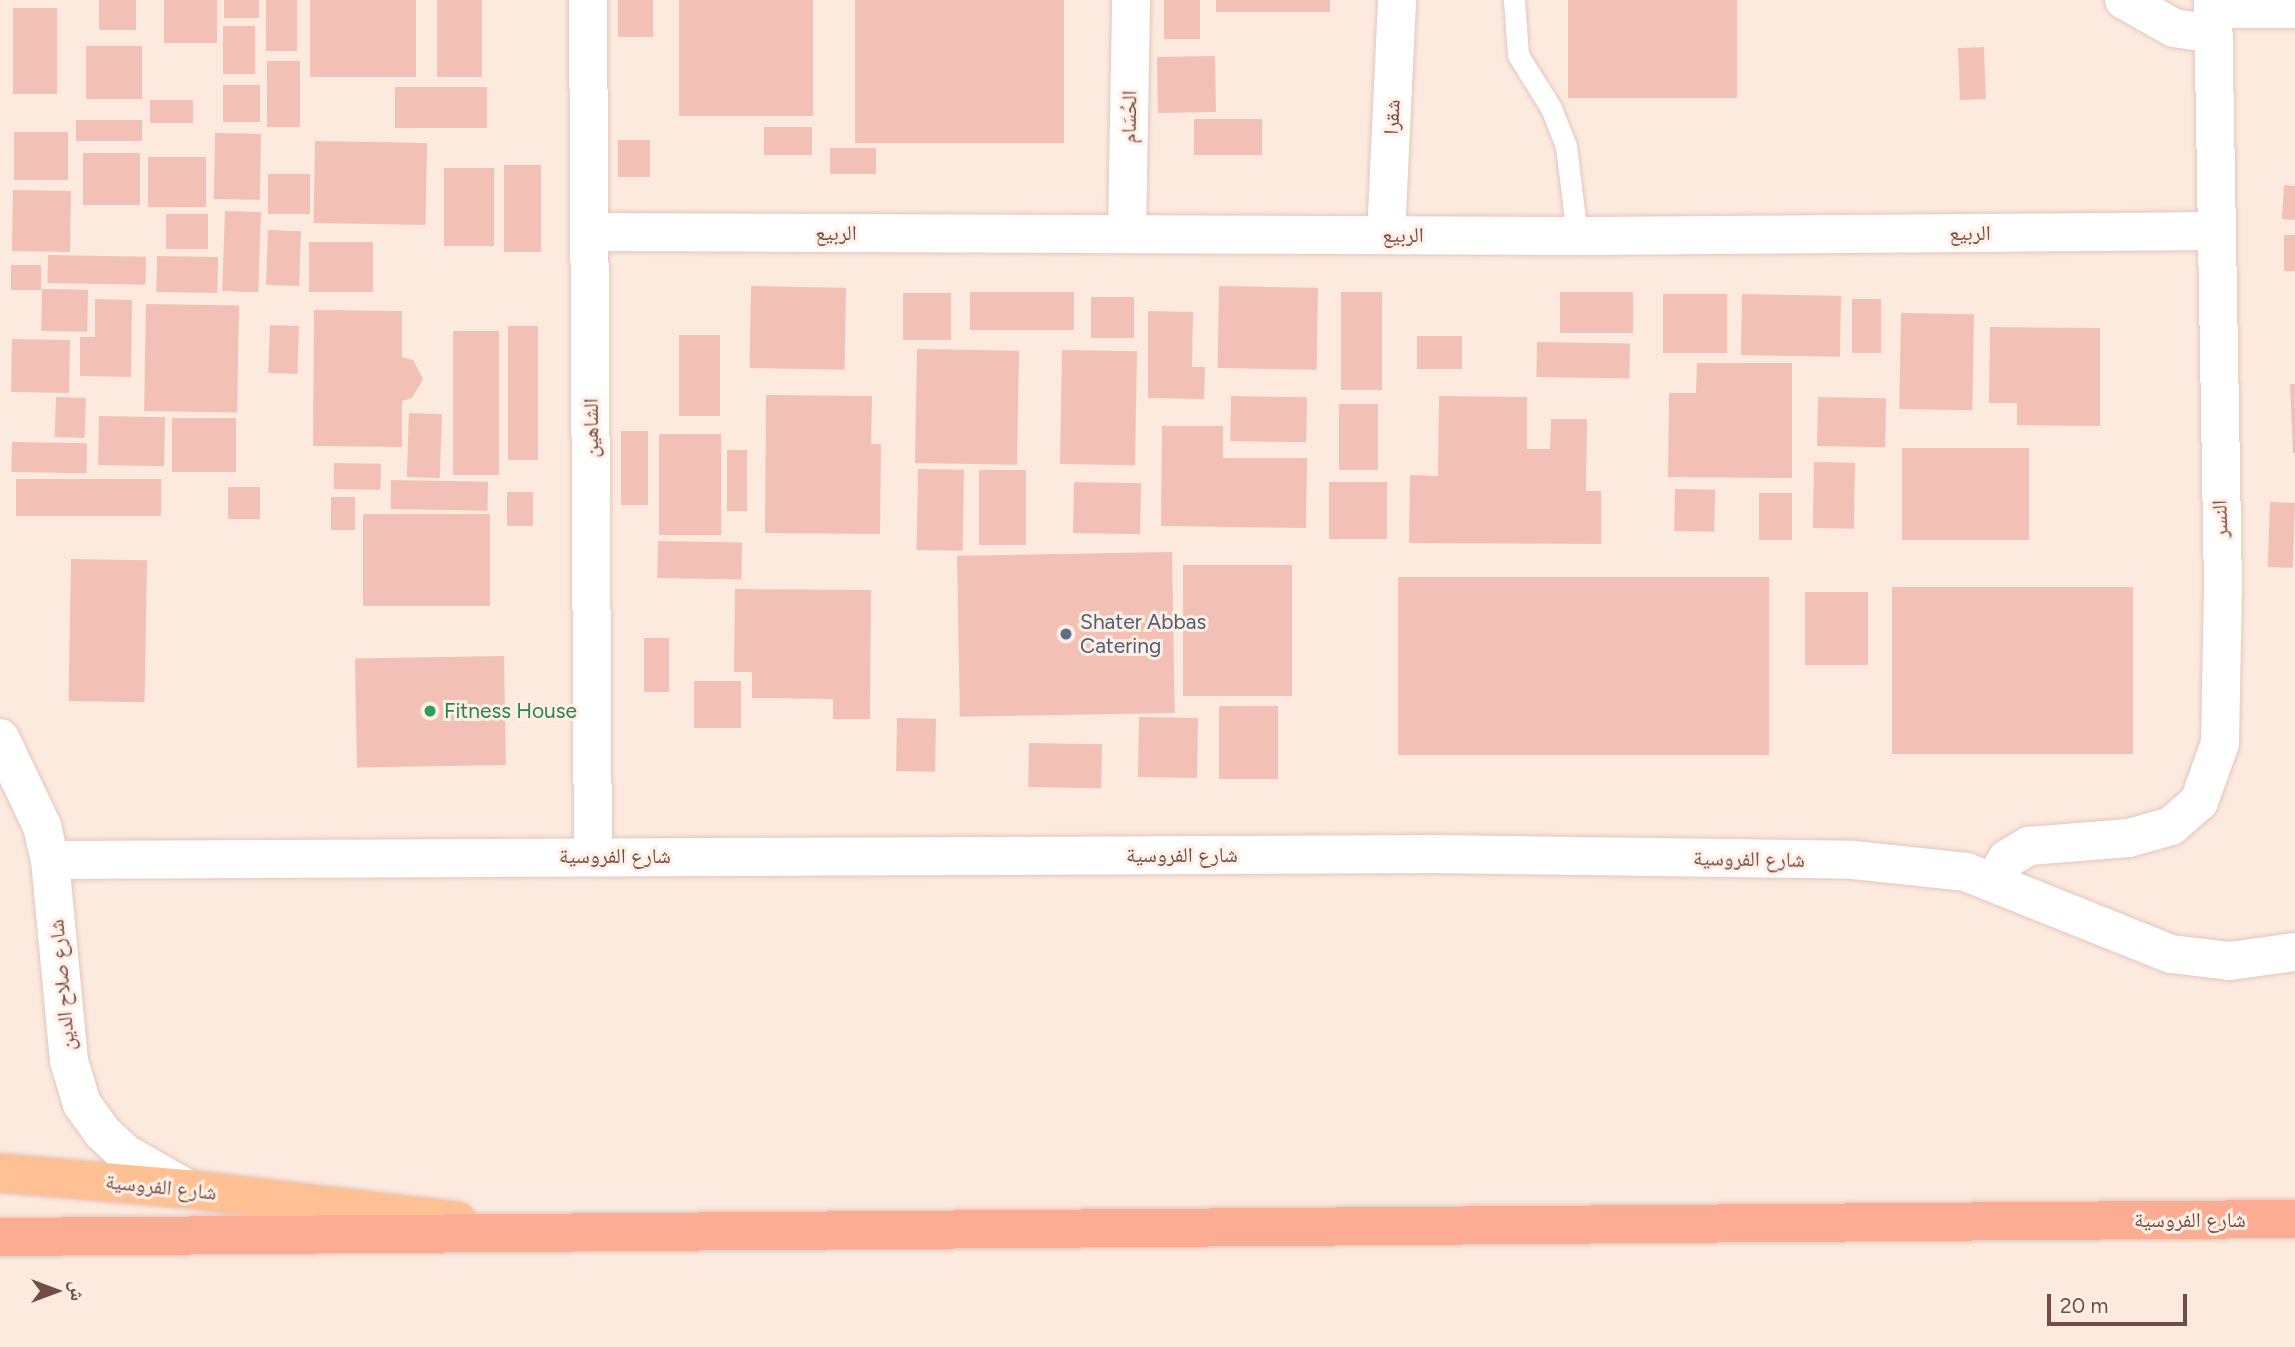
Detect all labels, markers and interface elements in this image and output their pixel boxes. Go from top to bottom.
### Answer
street label: الحُسَام [1116,90,1142,144]
street label: شقرا [1378,99,1406,135]
street label: الربيع [815,220,857,246]
street label: الربيع [1949,220,1991,246]
street label: الربيع [1382,222,1424,248]
street label: الشاهين [578,398,604,458]
street label: النسر [2207,500,2233,538]
place label: Shater Abbas Catering [1080,609,1206,659]
marker: Shater Abbas Catering [1058,626,1074,642]
place label: Fitness House [444,698,577,724]
marker: Fitness House [422,703,438,719]
street label: شارع الفروسية [1126,842,1238,868]
street label: شارع الفروسية [559,843,671,869]
street label: شارع الفروسية [1693,845,1805,873]
street label: شارع صلاح الدين [44,918,80,1052]
street label: شارع الفروسية [104,1169,218,1205]
street label: شارع الفروسية [2134,1207,2246,1233]
north arrow [21,1256,91,1326]
scale bar [2050,1280,2190,1324]
text: ش [66,1281,89,1301]
text: 20 m [2060,1293,2108,1318]

